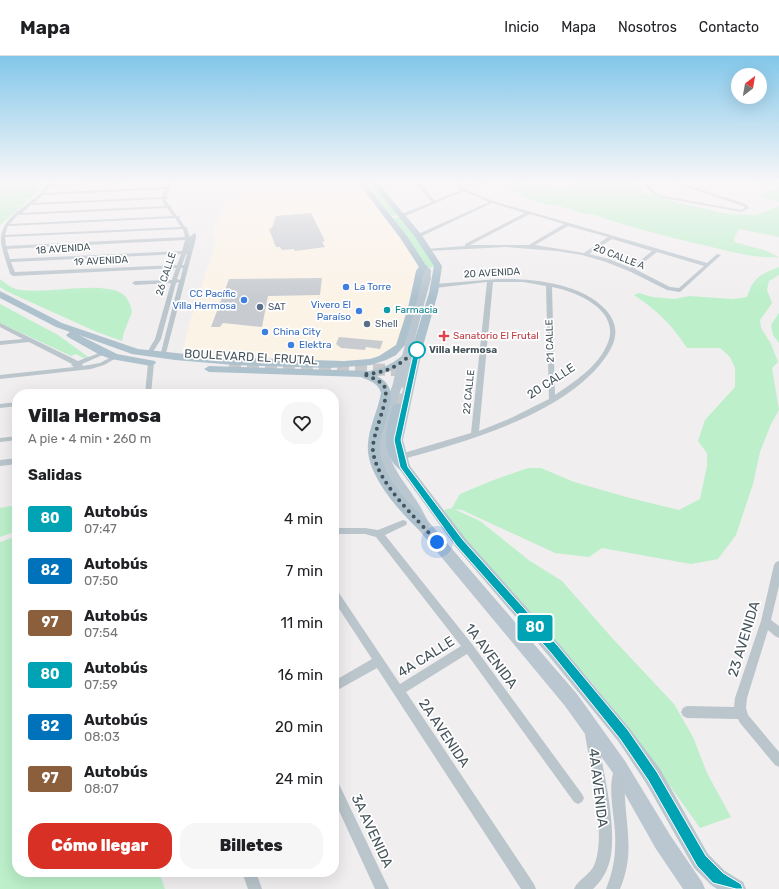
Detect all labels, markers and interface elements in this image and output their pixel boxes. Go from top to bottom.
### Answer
text: Mapa [20,16,70,39]
text: Inicio [504,19,539,36]
text: Mapa [561,19,596,36]
text: Nosotros [618,19,677,36]
text: Contacto [699,19,759,36]
north arrow [731,68,767,104]
map controls [731,68,767,104]
street label: 18 AVENIDA [35,241,91,257]
street label: 20 CALLE A [592,242,647,272]
street label: 26 CALLE [153,251,179,297]
street label: 19 AVENIDA [74,254,129,268]
street label: 20 AVENIDA [464,266,521,280]
place label: La Torre [354,281,391,293]
marker: La Torre [341,282,351,292]
place label: CC Pacífic Villa Hermosa [172,288,236,312]
marker: CC Pacífic Villa Hermosa [239,295,249,305]
place label: Vivero El Paraíso [311,299,351,323]
place label: SAT [268,301,286,313]
marker: SAT [255,302,265,312]
place label: Farmacia [395,304,438,316]
marker: Farmacia [382,305,392,315]
marker: Vivero El Paraíso [354,306,364,316]
place label: Shell [375,318,398,330]
marker: Shell [362,319,372,329]
street label: 21 CALLE [543,319,557,363]
place label: China City [273,326,321,338]
marker: China City [260,327,270,337]
marker: Sanatorio El Frutal [438,330,450,342]
place label: Sanatorio El Frutal [453,330,539,342]
place label: Elektra [299,339,331,351]
marker: Elektra [286,340,296,350]
marker: Villa Hermosa [408,341,426,359]
place label: Villa Hermosa [429,344,497,356]
street label: BOULEVARD EL FRUTAL [184,347,318,368]
street label: 20 CALLE [524,360,578,402]
street label: 22 CALLE [461,369,477,415]
button: heart [281,402,323,444]
text: Villa Hermosa [28,404,161,427]
text: A pie · 4 min · 260 m [28,431,151,446]
text: Salidas [28,466,82,484]
text: Autobús [84,503,148,521]
text: 80 [41,510,60,527]
text: 4 min [284,510,323,528]
text: 07:47 [84,521,117,536]
your location [427,532,447,552]
text: Autobús [84,555,148,573]
text: 82 [41,562,59,579]
text: 7 min [286,562,323,580]
text: 07:50 [84,573,118,588]
street label: 23 AVENIDA [724,598,764,679]
text: Autobús [84,607,148,625]
text: 97 [42,614,59,631]
text: 11 min [280,614,323,632]
line badge: 80 [517,615,553,641]
text: 80 [526,619,545,636]
street label: 1A AVENIDA [461,620,521,692]
text: 07:54 [84,625,118,640]
street label: 4A CALLE [394,633,458,681]
text: Autobús [84,659,148,677]
text: 80 [41,666,60,683]
text: 16 min [278,666,323,684]
text: 07:59 [84,677,118,692]
street label: 2A AVENIDA [415,695,473,771]
text: Autobús [84,711,148,729]
text: 82 [41,718,59,735]
text: 20 min [275,718,323,736]
text: 08:03 [84,729,120,744]
street label: 4A AVENIDA [585,747,611,829]
text: Autobús [84,763,148,781]
text: 97 [42,770,59,787]
text: 24 min [275,770,323,788]
text: 08:07 [84,781,119,796]
street label: 3A AVENIDA [348,791,397,871]
button: Cómo llegar [28,823,172,869]
button: Billetes [180,823,323,869]

